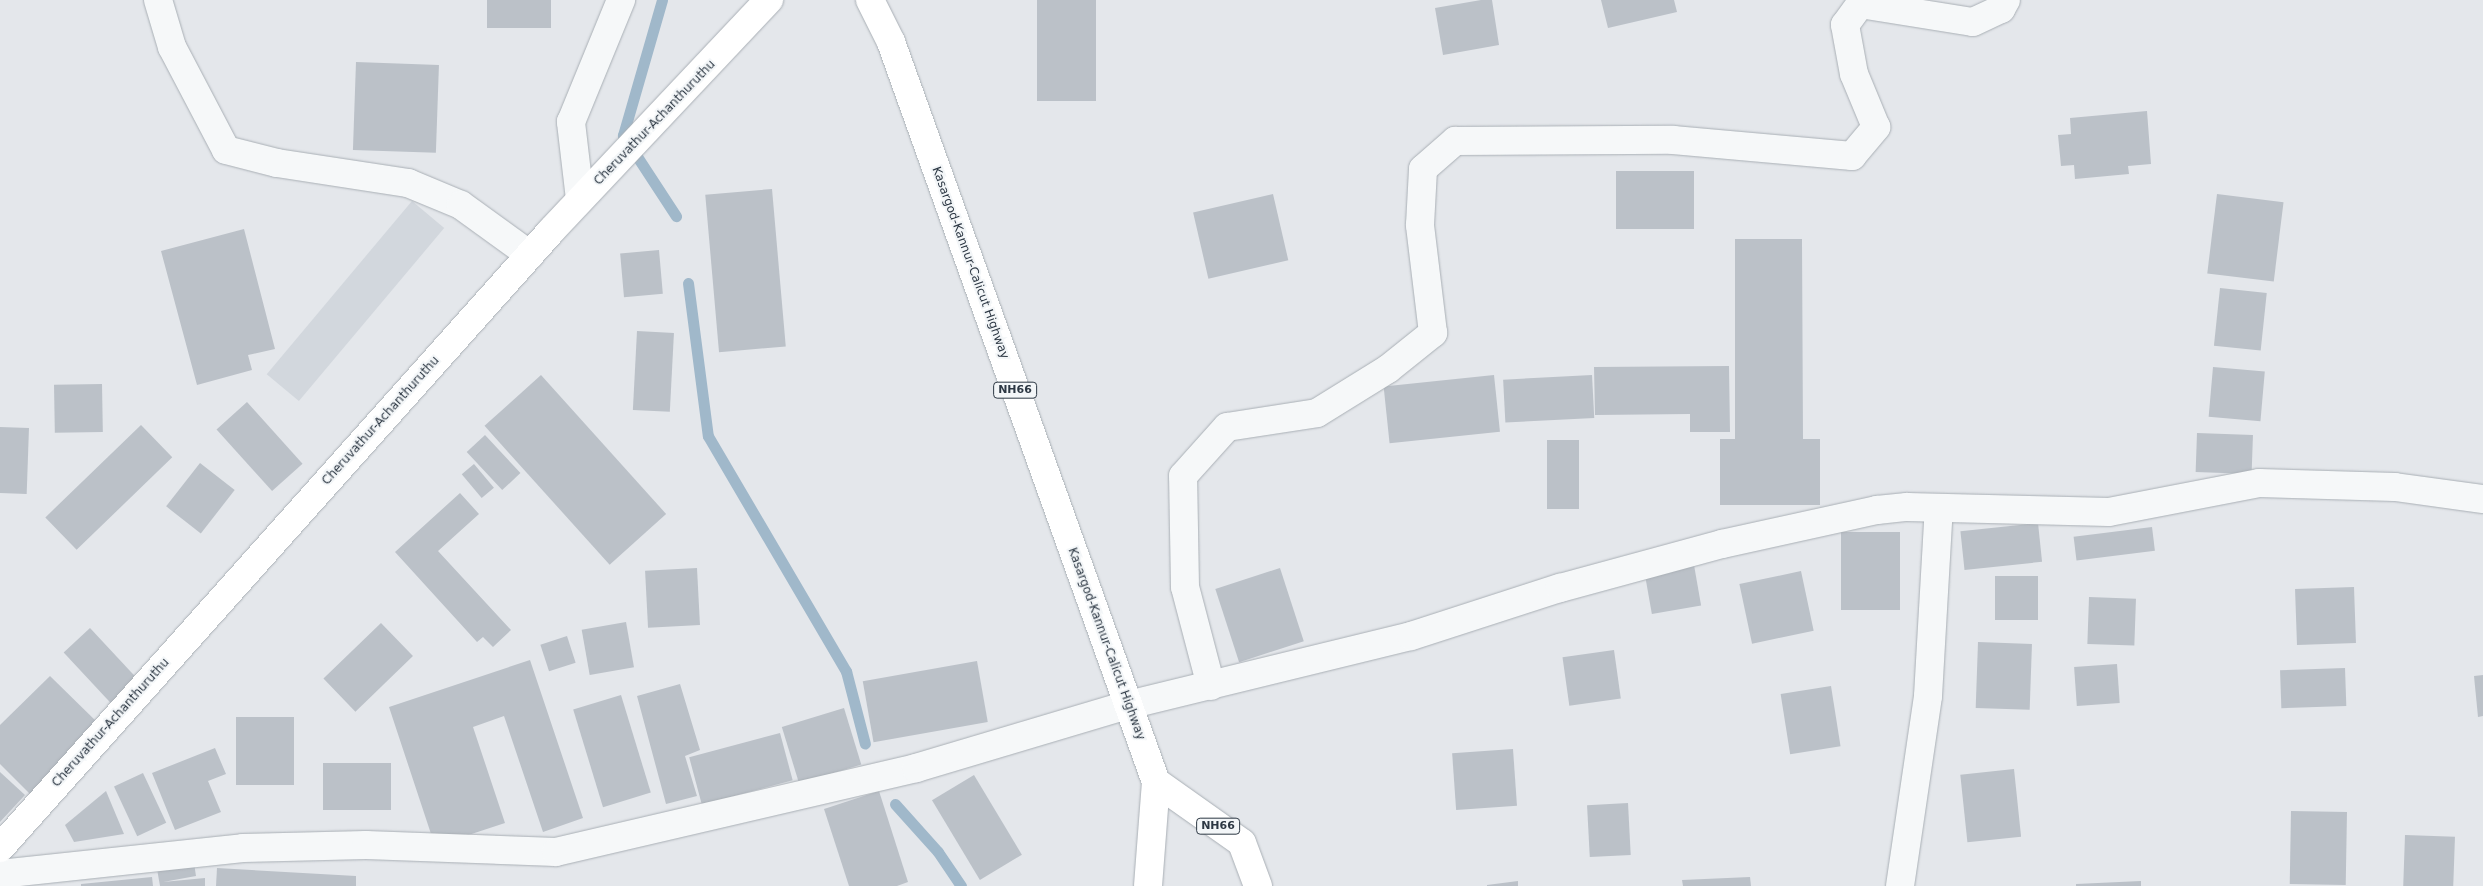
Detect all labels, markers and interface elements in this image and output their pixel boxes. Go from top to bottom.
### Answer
street label: Cheruvathur-Achanthuruthu [591,58,719,188]
street label: Kasargod-Kannur-Calicut Highway [928,165,1012,361]
street label: Cheruvathur-Achanthuruthu [319,354,443,488]
road number: NH66 [992,382,1038,398]
street label: Kasargod-Kannur-Calicut Highway [1064,546,1148,742]
street label: Cheruvathur-Achanthuruthu [49,656,173,790]
road number: NH66 [1196,818,1240,834]

